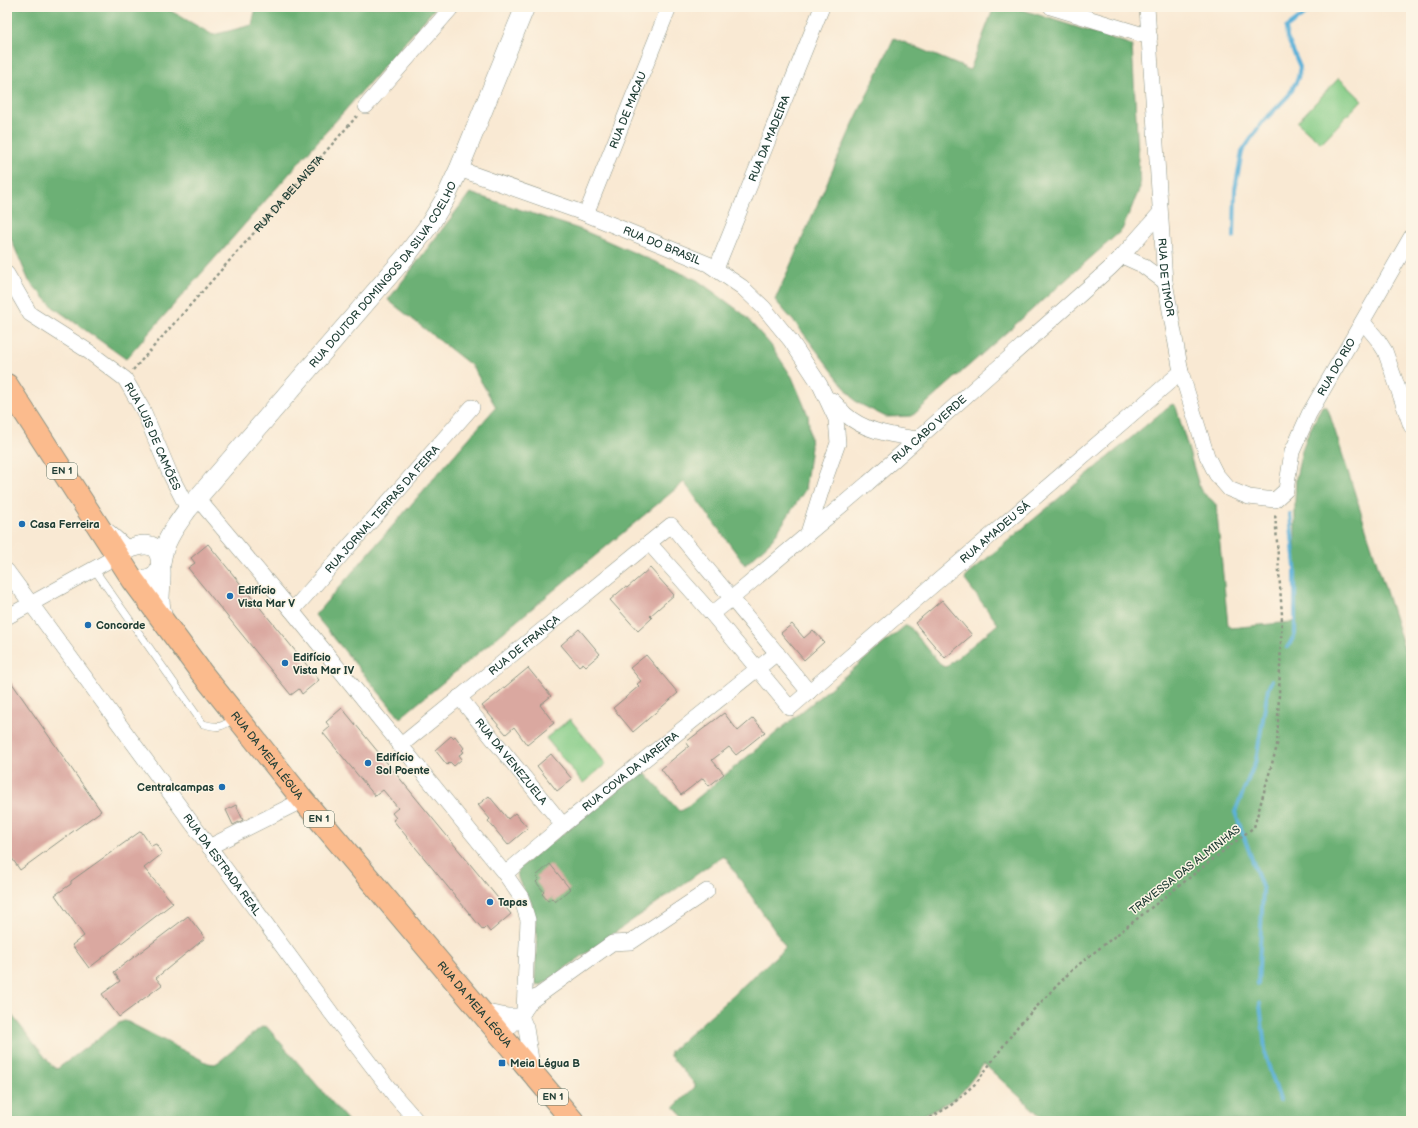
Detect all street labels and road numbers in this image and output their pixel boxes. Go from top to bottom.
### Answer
street label: RUA DE MACAU [606,70,649,150]
street label: RUA DA MADEIRA [746,93,792,183]
street label: RUA DA BELAVISTA [251,152,326,235]
street label: RUA DOUTOR DOMINGOS DA SILVA COELHO [306,179,459,370]
street label: RUA DO BRASIL [621,223,704,267]
street label: RUA DE TIMOR [1156,238,1178,318]
street label: RUA DO RIO [1314,336,1358,398]
street label: RUA LUIS DE CAMÕES [122,380,184,493]
street label: RUA CABO VERDE [889,392,969,466]
street label: RUA JORNAL TERRAS DA FEIRA [322,442,442,576]
road number: EN 1 [47,463,77,479]
street label: RUA AMADEU SÁ [957,498,1032,566]
street label: RUA DE FRANÇA [486,612,562,678]
street label: RUA DA MEIA LÉGUA [228,709,306,802]
street label: RUA DA VENEZUELA [473,716,550,807]
street label: RUA COVA DA VAREIRA [579,728,681,814]
street label: RUA DA ESTRADA REAL [181,811,264,919]
road number: EN 1 [304,811,334,827]
street label: TRAVESSA DAS ALMINHAS [1127,823,1243,917]
street label: RUA DA MEIA LÉGUA [435,958,515,1050]
road number: EN 1 [538,1089,568,1105]

